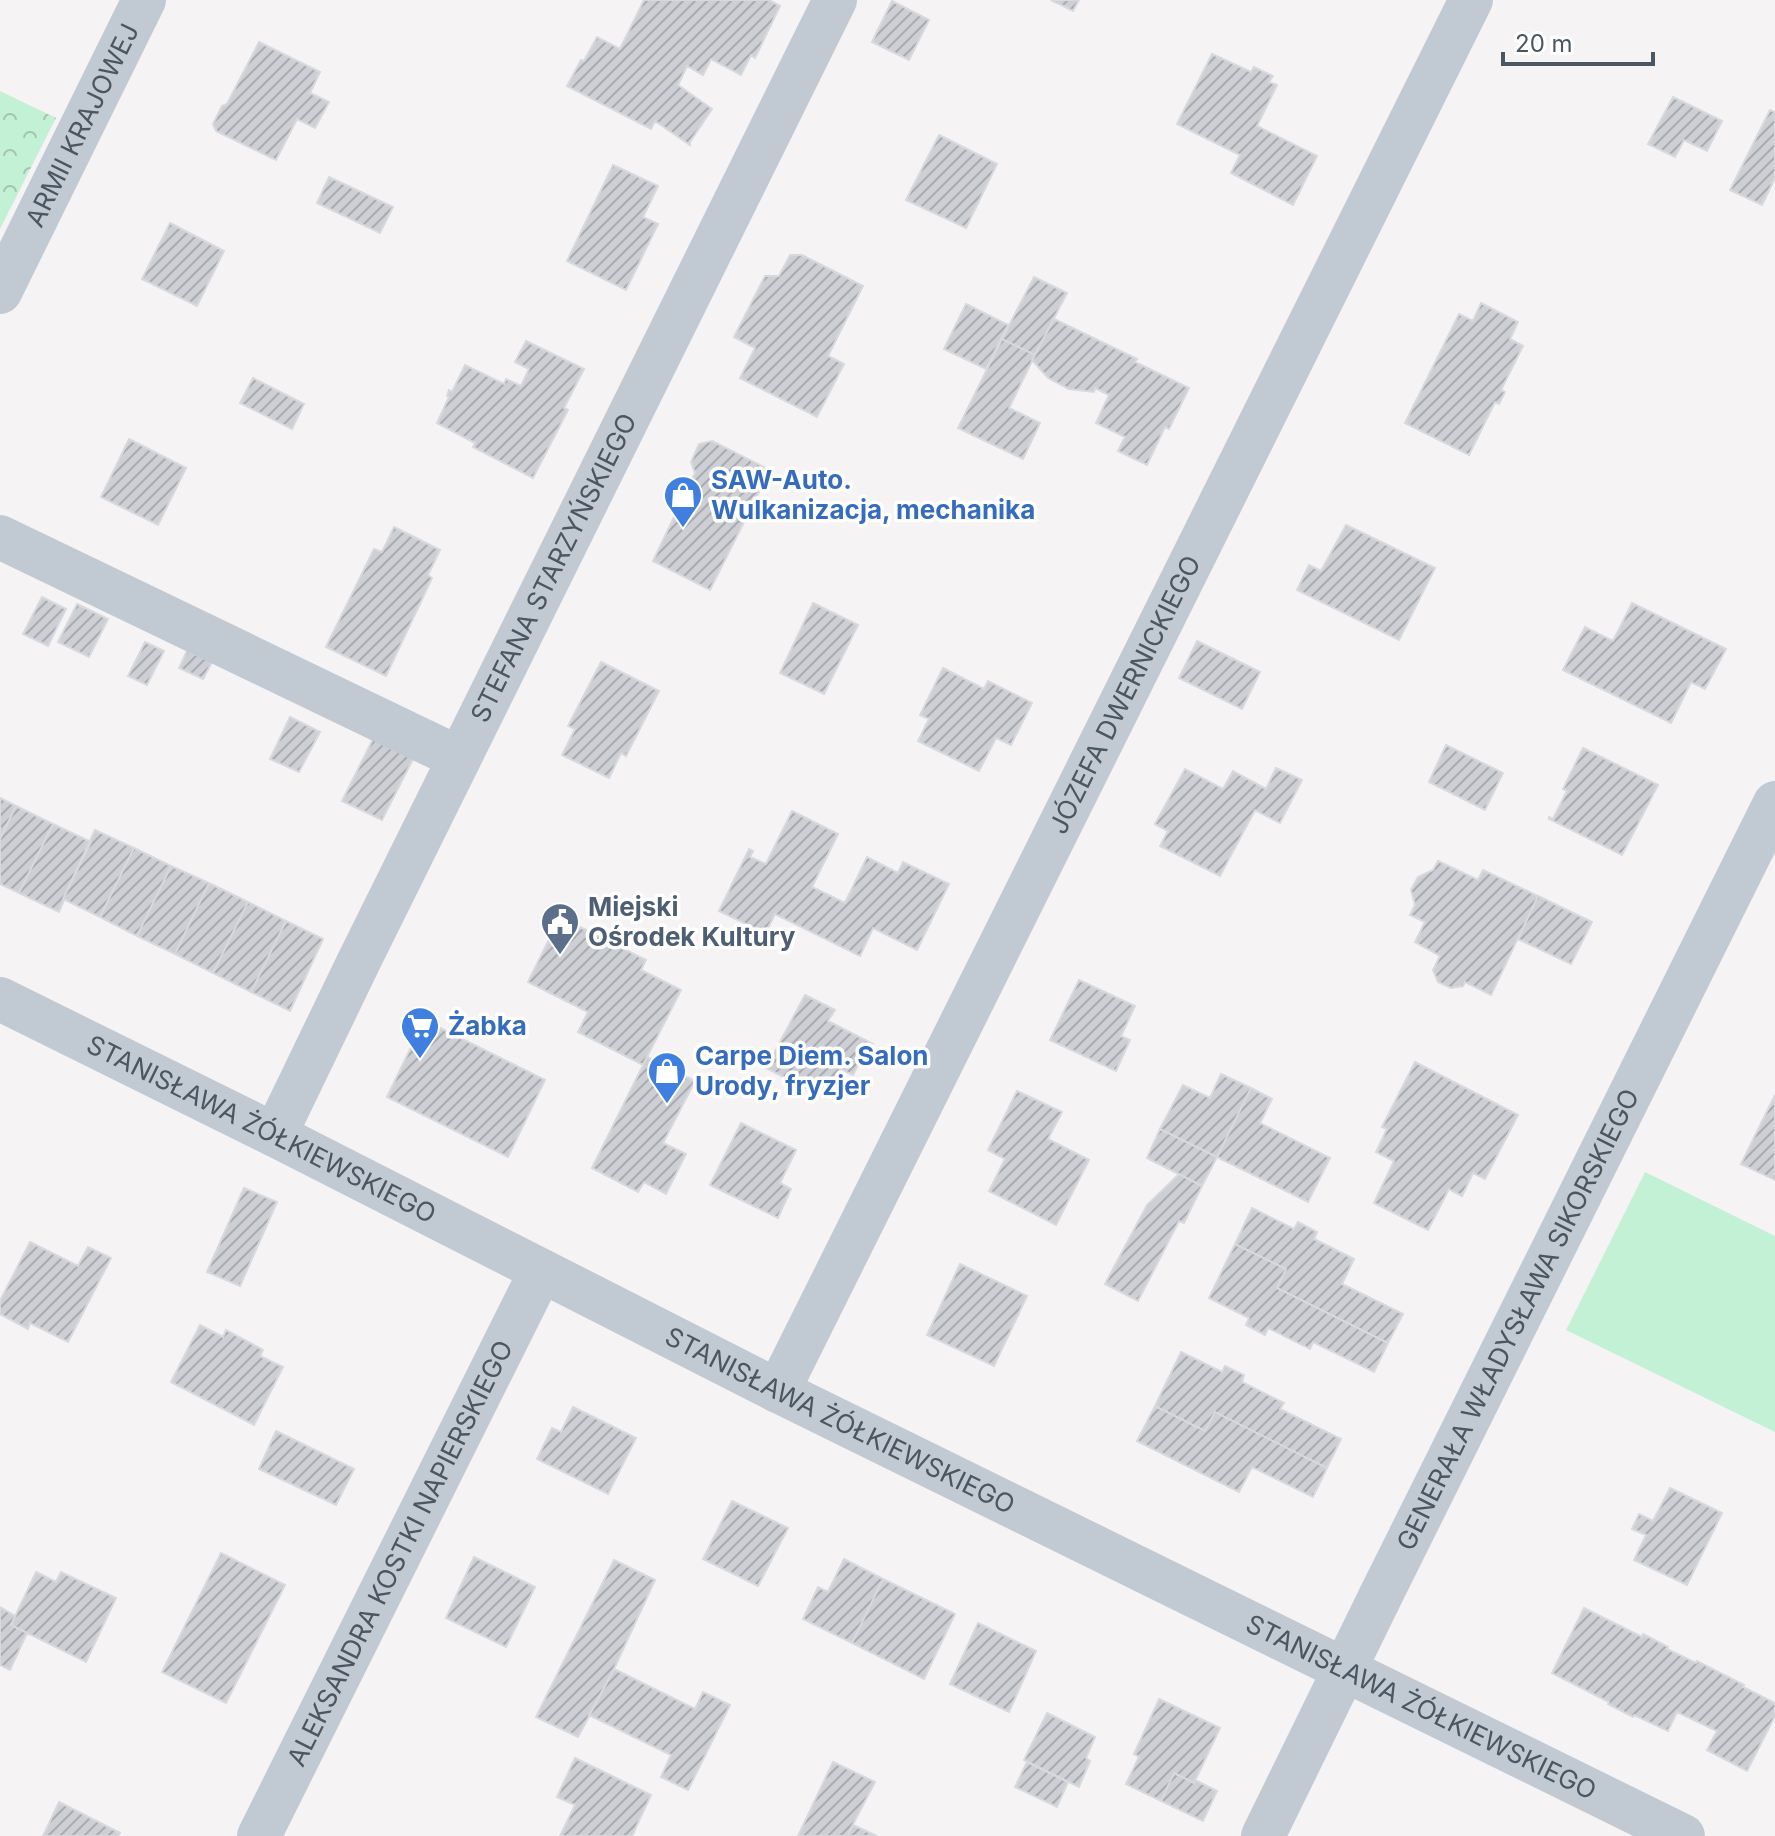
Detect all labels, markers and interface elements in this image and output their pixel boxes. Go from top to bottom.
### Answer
scale bar [1503,16,1653,66]
street label: ARMII KRAJOWEJ [19,18,145,232]
text: 20 m [1515,29,1573,58]
street label: STEFANA STARZYŃSKIEGO [464,408,643,727]
place label: SAW-Auto. Wulkanizacja, mechanika [711,464,1035,525]
shop icon: SAW-Auto. Wulkanizacja, mechanika [662,474,704,529]
street label: JÓZEFA DWERNICKIEGO [1042,550,1207,839]
place label: Miejski Ośrodek Kultury [588,891,796,952]
public building icon: Miejski Ośrodek Kultury [539,901,581,956]
supermarket icon: Żabka [399,1005,441,1060]
place label: Żabka [448,1010,527,1041]
street label: STANISŁAWA ŻÓŁKIEWSKIEGO [82,1028,441,1229]
place label: Carpe Diem. Salon Urody, fryzjer [695,1040,929,1101]
shop icon: Carpe Diem. Salon Urody, fryzjer [646,1050,688,1105]
street label: GENERAŁA WŁADYSŁAWA SIKORSKIEGO [1390,1084,1645,1555]
street label: STANISŁAWA ŻÓŁKIEWSKIEGO [660,1320,1020,1520]
street label: ALEKSANDRA KOSTKI NAPIERSKIEGO [280,1335,519,1771]
street label: STANISŁAWA ŻÓŁKIEWSKIEGO [1241,1608,1602,1806]

